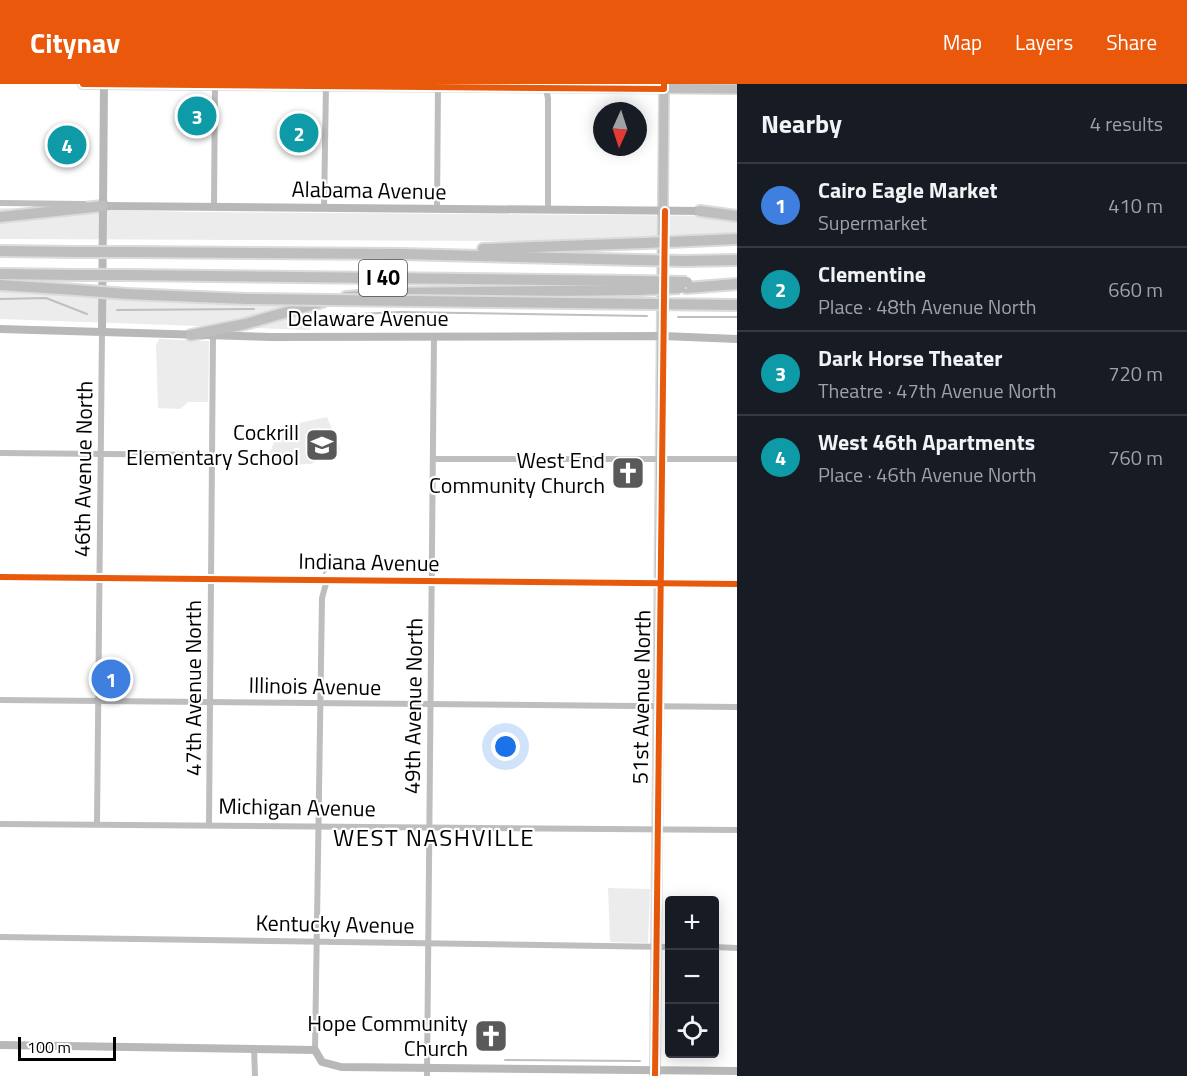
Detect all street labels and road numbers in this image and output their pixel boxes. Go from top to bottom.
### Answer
street label: Alabama Avenue [291,172,447,208]
road number: I 40 [359,260,407,296]
street label: Delaware Avenue [287,301,449,335]
street label: 46th Avenue North [64,381,102,557]
street label: Indiana Avenue [298,544,440,580]
street label: 47th Avenue North [176,600,210,776]
street label: 51st Avenue North [622,609,660,785]
street label: 49th Avenue North [394,618,432,794]
street label: Illinois Avenue [248,668,382,704]
street label: Michigan Avenue [218,789,376,825]
street label: Kentucky Avenue [255,906,415,942]

